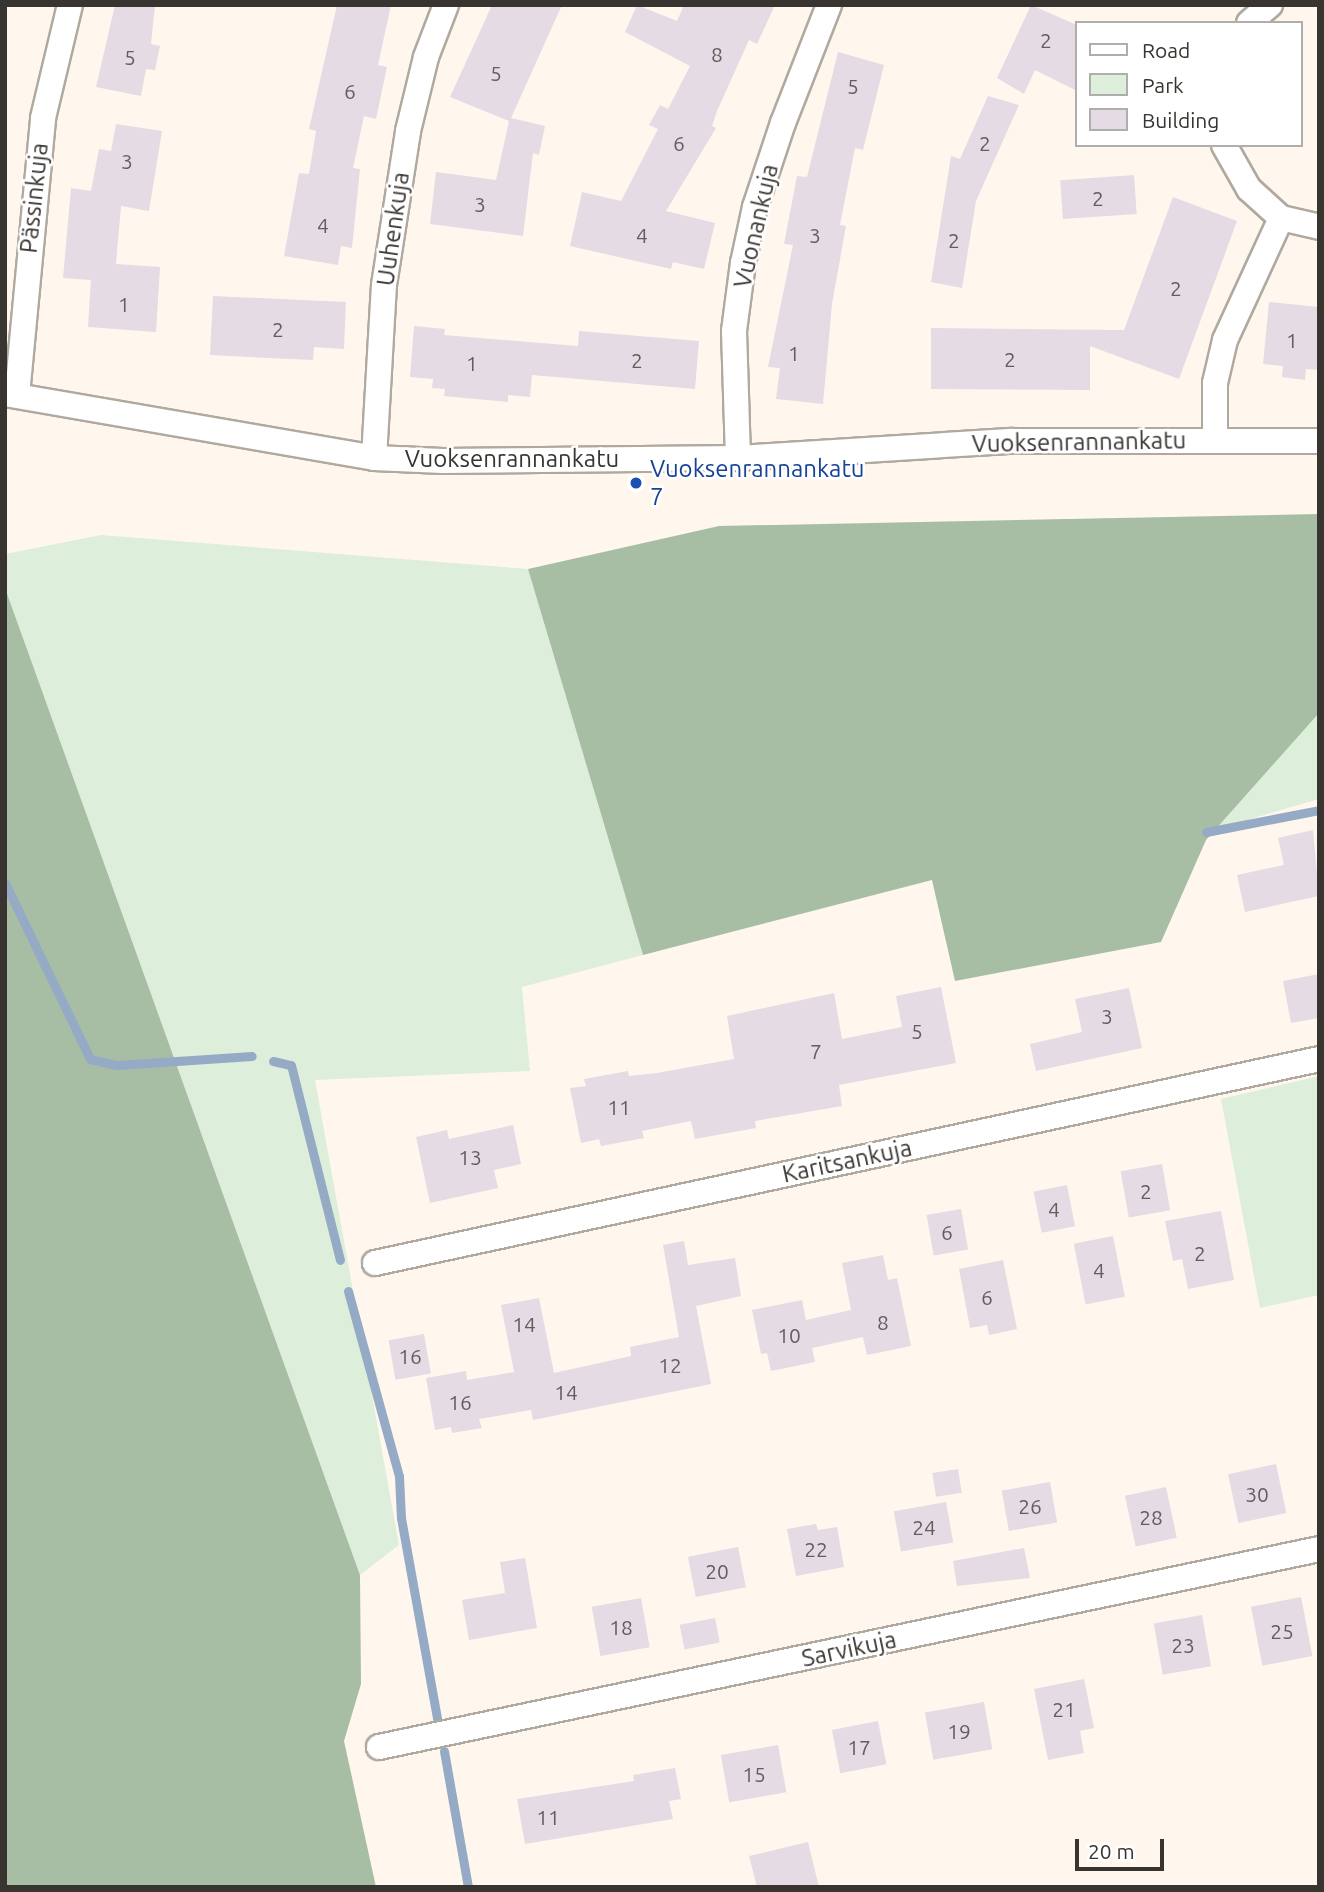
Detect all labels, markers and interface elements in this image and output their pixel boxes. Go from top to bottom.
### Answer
legend [1076,21,1303,147]
house number: 2 [1040,27,1052,53]
text: Road [1142,38,1190,62]
house number: 8 [711,41,723,67]
house number: 5 [124,44,136,70]
house number: 5 [490,60,502,86]
house number: 5 [847,73,859,99]
text: Park [1142,73,1184,97]
house number: 6 [344,78,356,104]
text: Building [1142,108,1219,132]
house number: 6 [673,130,685,156]
house number: 2 [979,130,991,156]
street label: Pässinkuja [14,141,54,255]
house number: 3 [121,148,133,174]
street label: Vuonankuja [728,161,784,291]
street label: Uuhenkuja [371,170,415,288]
house number: 2 [1092,185,1104,211]
house number: 3 [474,191,486,217]
house number: 4 [317,212,329,238]
house number: 4 [636,222,648,248]
house number: 3 [809,222,821,248]
house number: 2 [948,227,960,253]
house number: 2 [1170,275,1182,301]
house number: 1 [118,291,130,317]
house number: 2 [272,316,284,342]
house number: 1 [1286,327,1298,353]
house number: 1 [788,340,800,366]
house number: 2 [1004,346,1016,372]
house number: 2 [631,347,643,373]
house number: 1 [466,350,478,376]
street label: Vuoksenrannankatu [971,426,1187,458]
street label: Vuoksenrannankatu [405,445,619,473]
place label: Vuoksenrannankatu 7 [650,455,865,511]
marker: Vuoksenrannankatu 7 [628,475,644,491]
house number: 3 [1101,1003,1113,1029]
house number: 5 [911,1018,923,1044]
house number: 7 [810,1038,822,1064]
house number: 11 [607,1094,631,1120]
street label: Karitsankuja [780,1133,914,1189]
house number: 13 [458,1144,482,1170]
house number: 2 [1140,1178,1152,1204]
house number: 4 [1048,1196,1060,1222]
house number: 6 [941,1219,953,1245]
house number: 2 [1194,1240,1206,1266]
house number: 4 [1093,1257,1105,1283]
house number: 6 [981,1284,993,1310]
house number: 8 [877,1309,889,1335]
house number: 14 [512,1311,536,1337]
house number: 10 [777,1322,801,1348]
house number: 16 [398,1343,422,1369]
house number: 12 [658,1352,682,1378]
house number: 14 [554,1379,578,1405]
house number: 16 [448,1389,472,1415]
house number: 30 [1245,1481,1269,1507]
house number: 26 [1018,1493,1042,1519]
house number: 28 [1139,1504,1163,1530]
house number: 24 [912,1514,936,1540]
house number: 22 [804,1536,828,1562]
house number: 20 [705,1558,729,1584]
house number: 18 [609,1614,633,1640]
house number: 25 [1270,1618,1294,1644]
street label: Sarvikuja [799,1625,899,1673]
house number: 23 [1171,1632,1195,1658]
house number: 21 [1052,1696,1076,1722]
house number: 19 [947,1718,971,1744]
house number: 17 [847,1734,871,1760]
house number: 15 [742,1761,766,1787]
house number: 11 [536,1804,560,1830]
scale bar [1079,1826,1168,1870]
text: 20 m [1088,1839,1135,1863]

